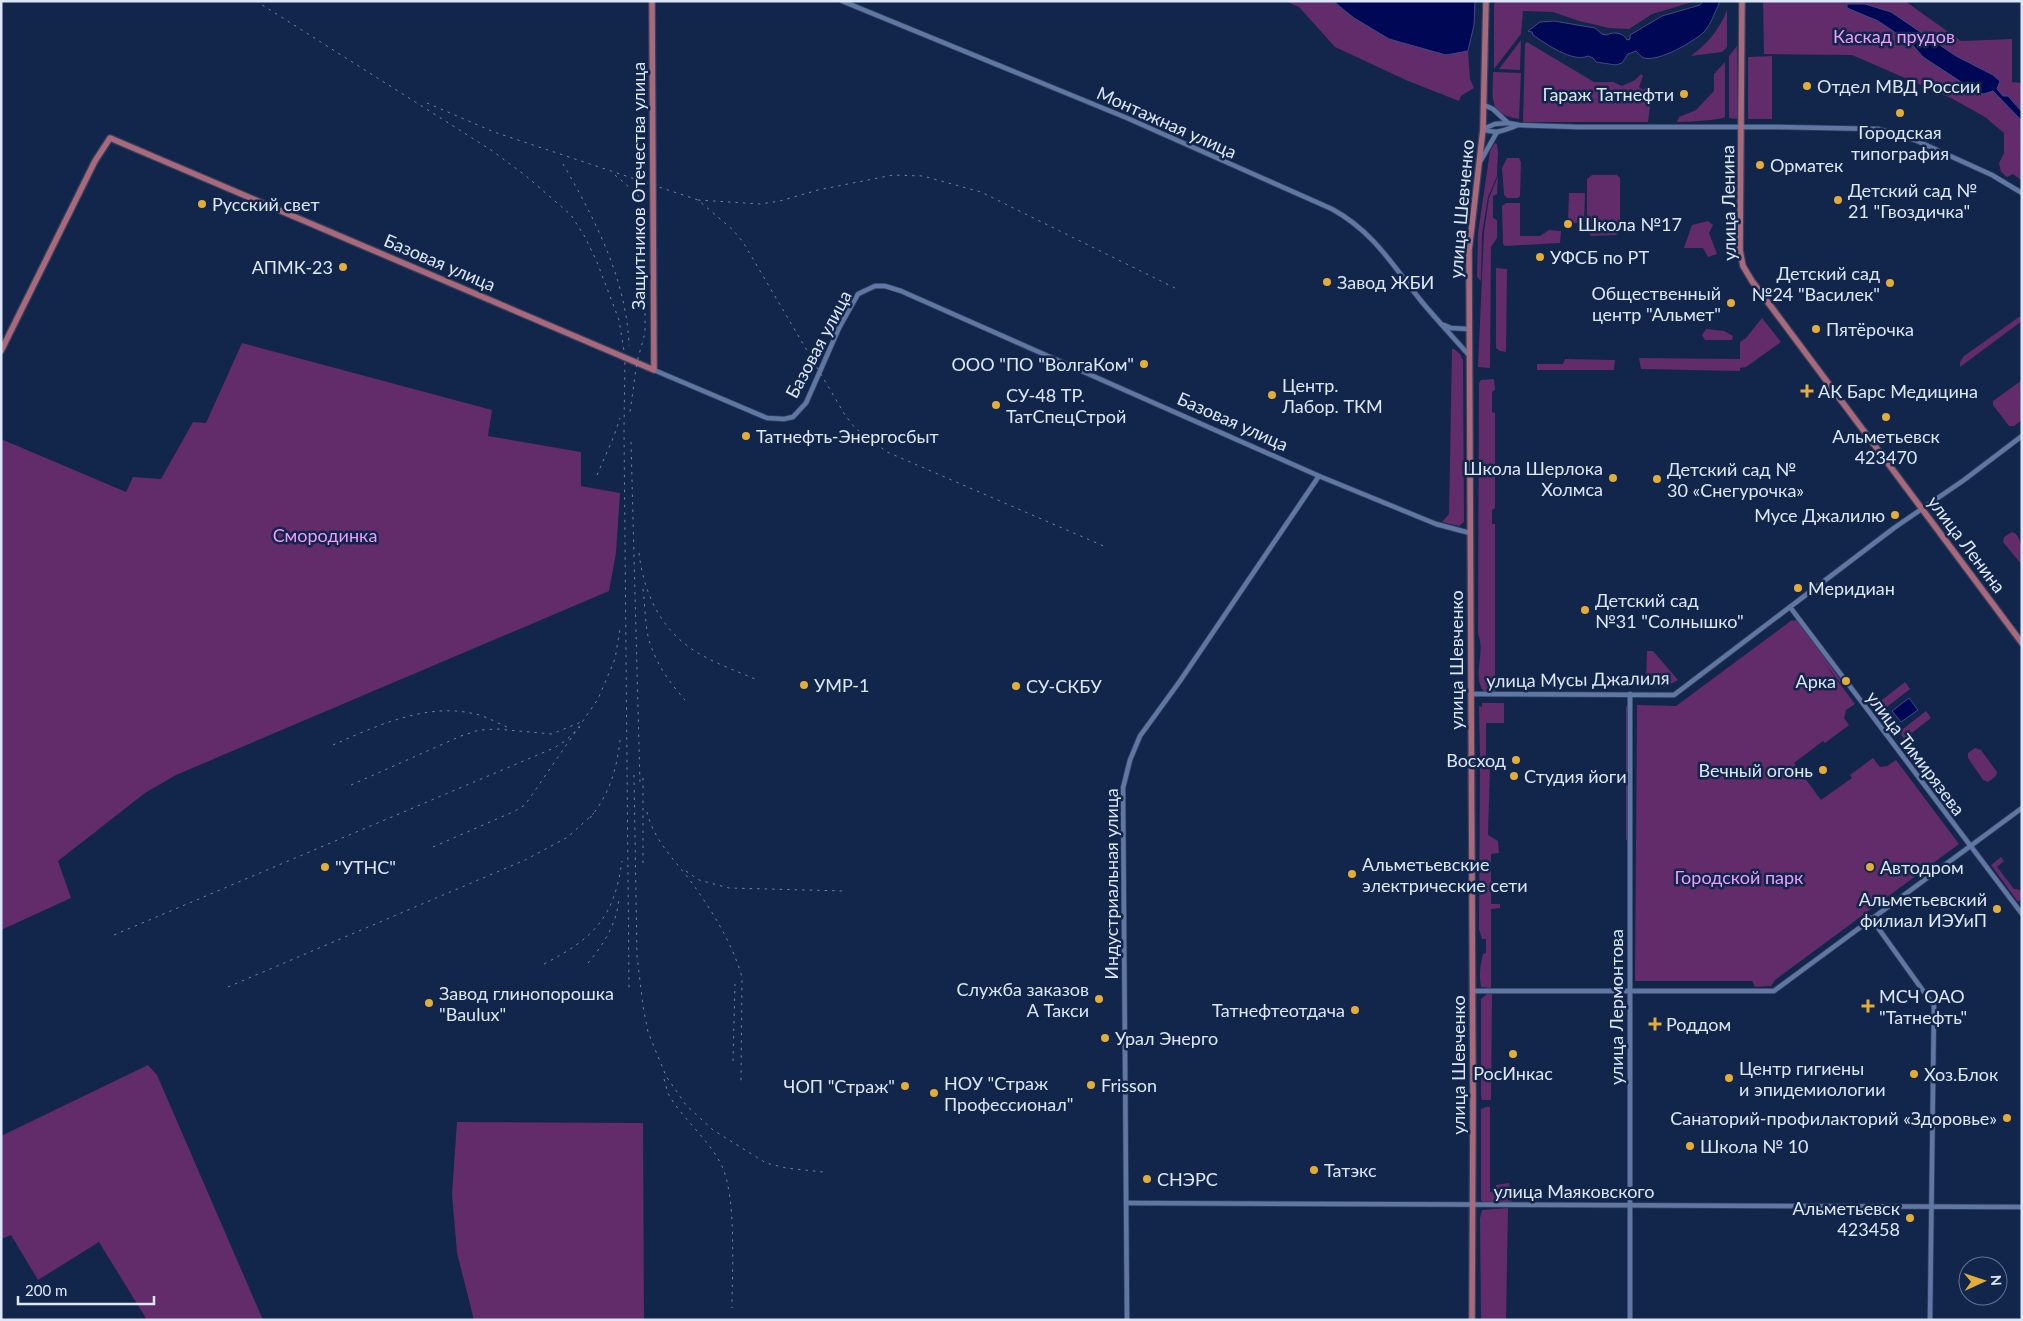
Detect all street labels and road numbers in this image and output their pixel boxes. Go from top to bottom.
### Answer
street label: Защитников Отечества улица [627,62,649,310]
street label: Монтажная улица [1094,81,1240,163]
street label: улица Шевченко [1444,139,1478,279]
street label: улица Ленина [1716,145,1740,261]
street label: Базовая улица [381,229,499,295]
street label: Базовая улица [780,286,856,402]
street label: Базовая улица [1174,387,1292,455]
street label: улица Ленина [1923,491,2011,597]
street label: улица Шевченко [1445,590,1467,730]
street label: улица Мусы Джалиля [1486,666,1670,692]
street label: улица Тимирязева [1862,686,1970,820]
street label: Индустриальная улица [1100,788,1122,980]
street label: улица Лермонтова [1605,929,1627,1085]
street label: улица Шевченко [1447,995,1469,1135]
street label: улица Маяковского [1493,1180,1655,1202]

